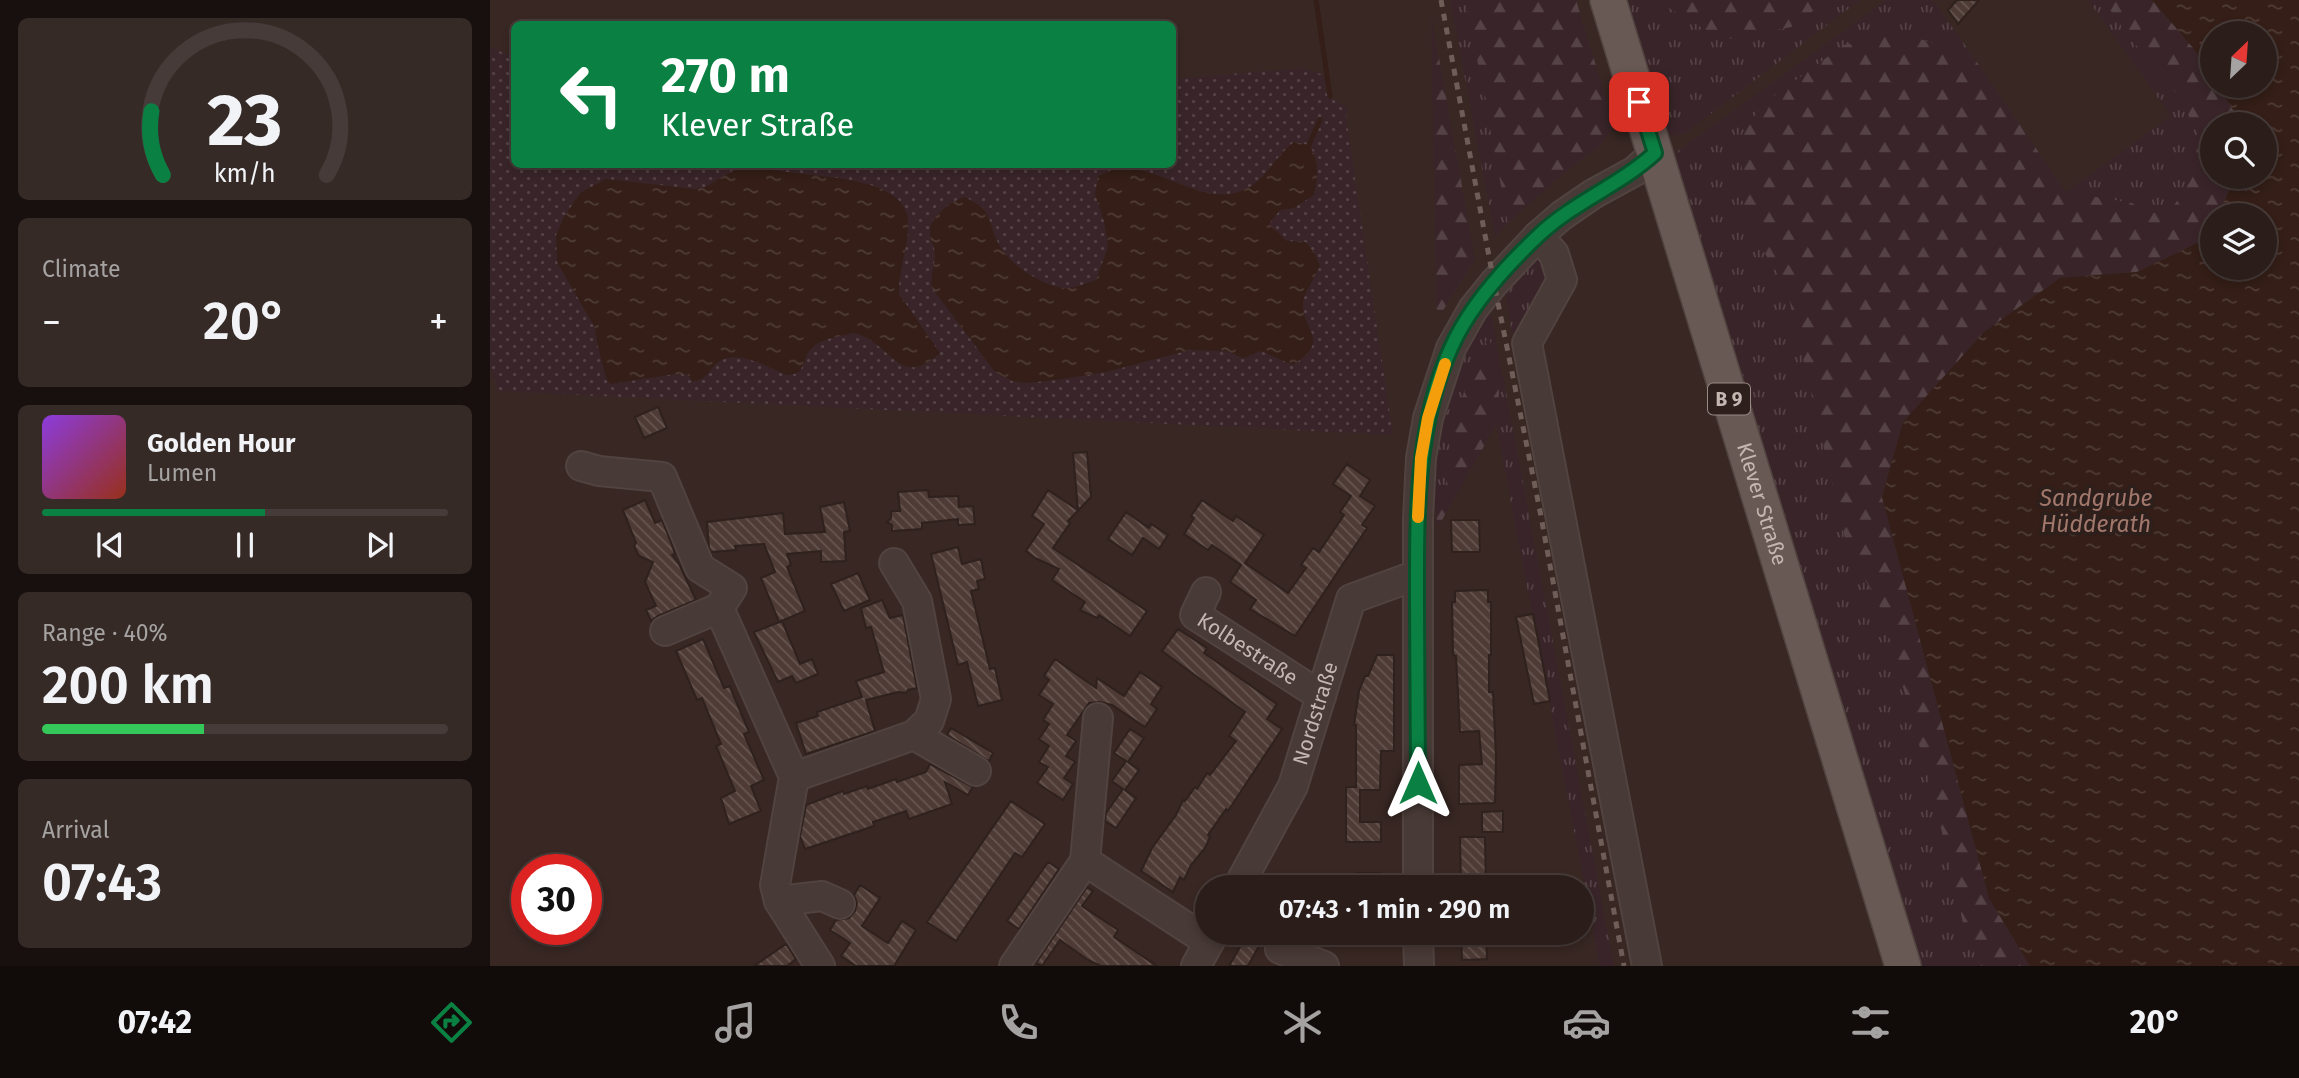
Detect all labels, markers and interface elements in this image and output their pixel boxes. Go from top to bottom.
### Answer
north arrow [2200,21,2277,98]
map controls [2200,21,2277,280]
text: 270 m [661,46,790,105]
icon: left [546,49,637,140]
pin [1609,72,1669,132]
text: 23 [207,77,283,164]
icon: arrive [1620,83,1658,121]
text: Klever Straße [661,106,854,144]
button: search [2200,112,2277,189]
text: km/h [214,159,276,189]
button: layers [2200,203,2277,280]
text: Climate [42,255,121,283]
text: 20° [203,290,287,353]
text: − [42,299,61,345]
text: + [429,299,448,345]
road number: B 9 [1708,384,1750,414]
text: Golden Hour [147,428,295,459]
street label: Klever Straße [1731,440,1793,569]
text: Lumen [147,459,217,487]
water label: Sandgrube Hüdderath [2039,484,2153,538]
icon: previous [91,526,129,564]
icon: pause [226,526,264,564]
icon: next [361,526,399,564]
street label: Kolbestraße [1192,607,1303,691]
text: Range · 40% [42,619,168,647]
text: 200 km [42,654,214,717]
street label: Nordstraße [1287,659,1344,768]
position arrow [1381,746,1455,820]
text: Arrival [42,816,109,844]
text: 07:43 [42,851,162,914]
speed limit sign: 30 [511,854,602,945]
text: 07:43 · 1 min · 290 m [1279,894,1510,925]
icon: directions [427,998,476,1047]
icon: music [711,998,760,1047]
icon: phone [994,998,1043,1047]
icon: climate [1278,998,1327,1047]
icon: car [1562,998,1611,1047]
icon: filters [1846,998,1895,1047]
text: 07:42 [117,1003,192,1041]
text: 20° [2130,1003,2182,1041]

